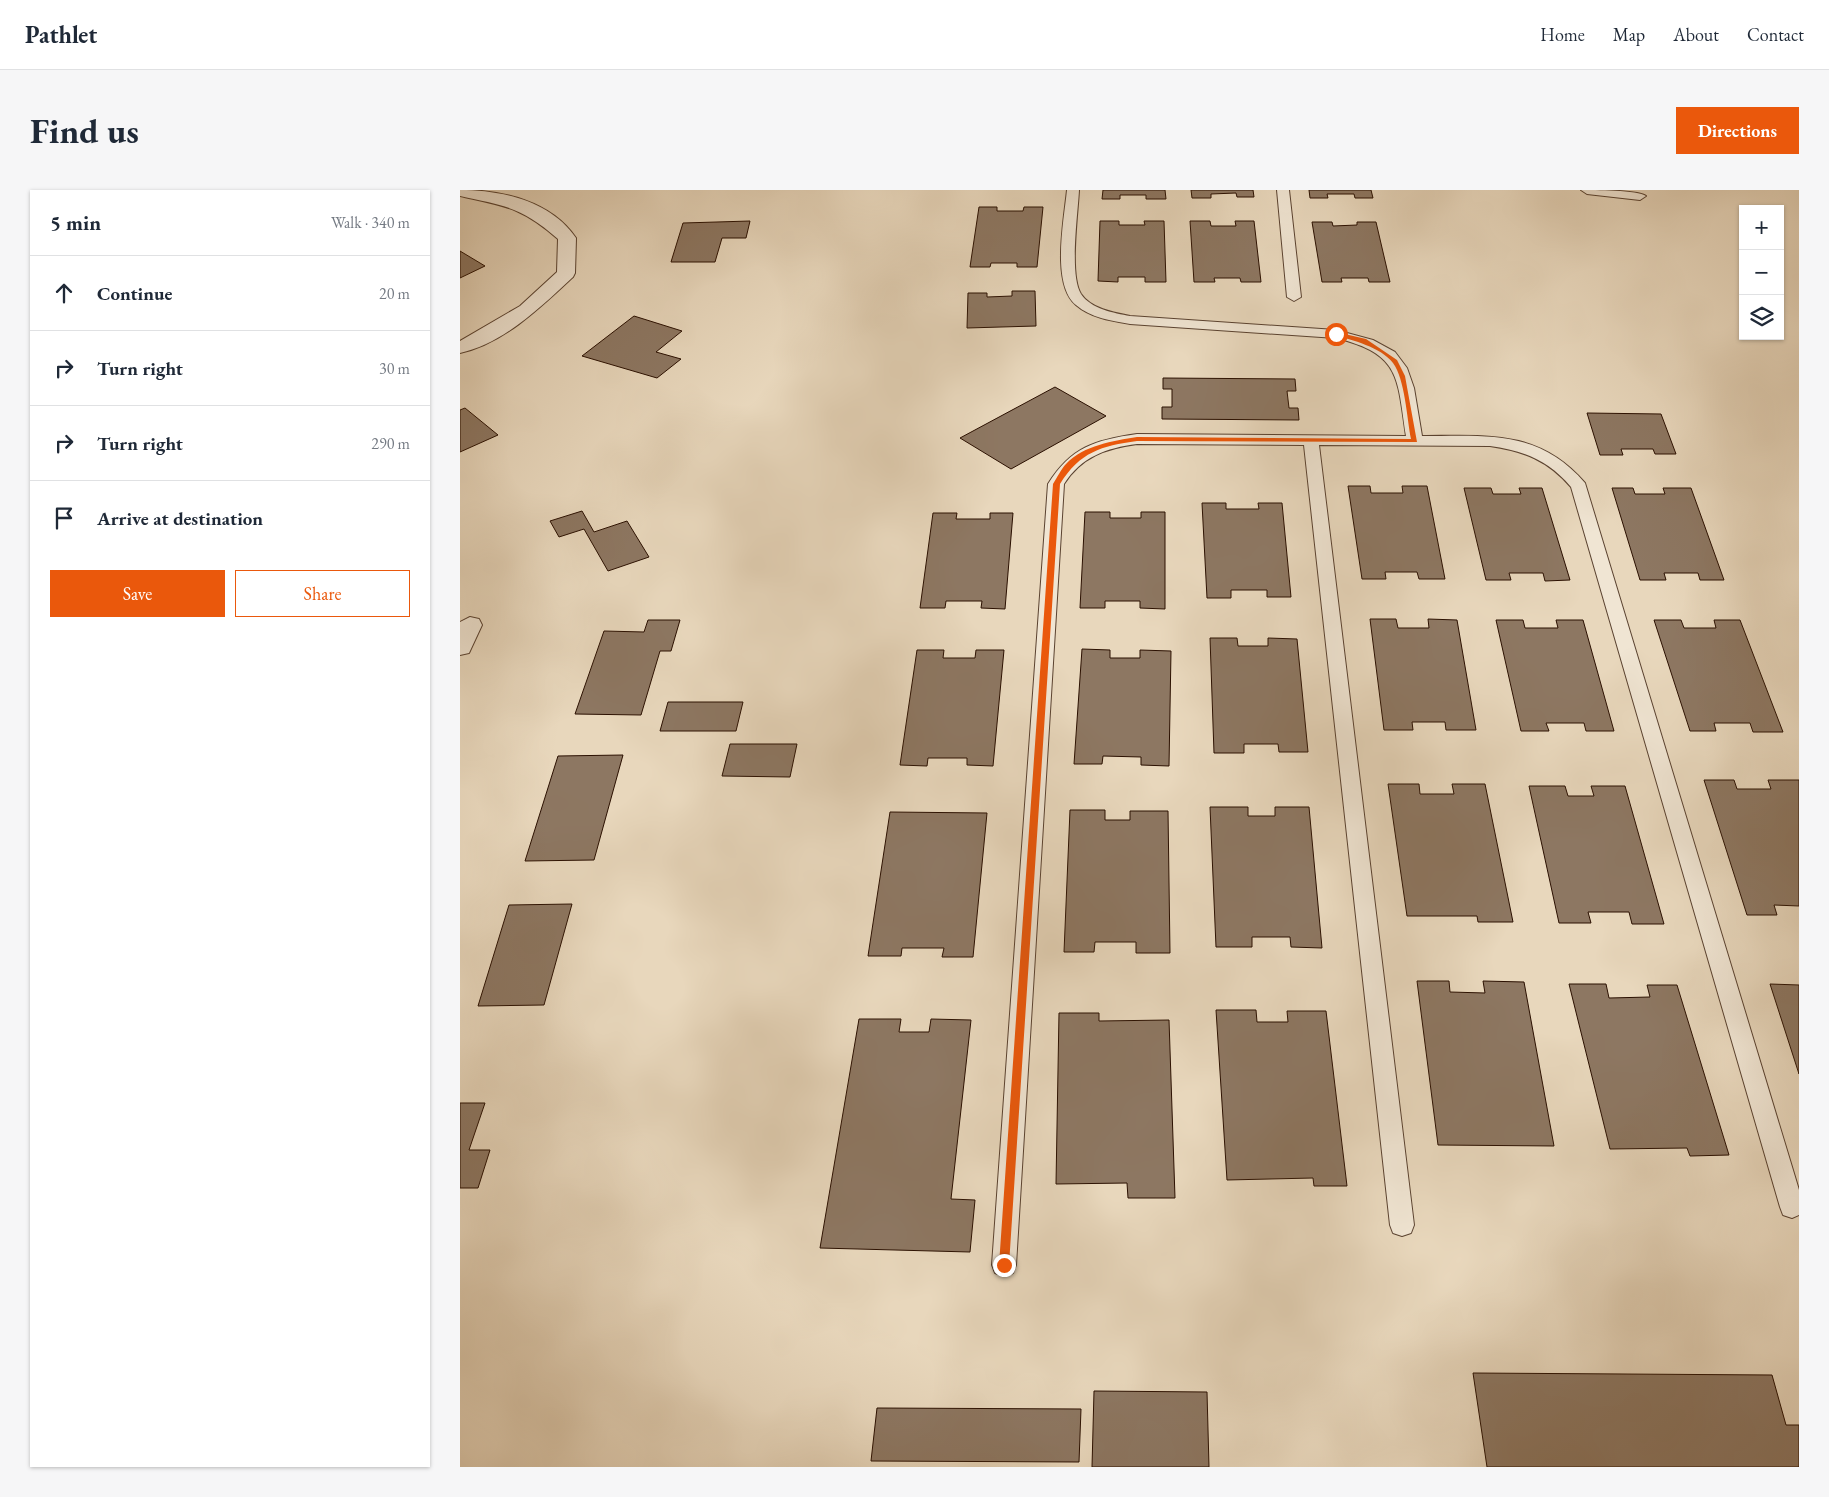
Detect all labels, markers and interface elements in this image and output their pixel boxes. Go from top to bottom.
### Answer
text: Pathlet [25,19,97,50]
text: Home [1540,23,1585,46]
text: Map [1613,23,1645,46]
text: About [1673,23,1719,46]
text: Contact [1747,23,1804,46]
button: Directions [1676,107,1799,154]
text: Find us [30,108,139,153]
map controls [1739,205,1784,340]
button: + [1739,205,1784,250]
text: 5 min [50,209,101,236]
text: Walk · 340 m [331,212,410,233]
button: − [1739,250,1784,295]
icon: ahead [50,279,78,307]
text: Continue [97,281,172,306]
text: 20 m [379,283,410,304]
button: layers [1739,295,1784,340]
route start [1325,323,1348,346]
icon: right [50,354,78,382]
text: Turn right [97,356,183,381]
text: 30 m [379,358,410,379]
icon: right [50,429,78,457]
text: Turn right [97,431,183,456]
text: 290 m [371,433,410,454]
icon: arrive [50,504,78,532]
text: Arrive at destination [97,506,263,531]
button: Save [50,570,225,617]
button: Share [235,570,410,617]
route end [993,1254,1016,1277]

